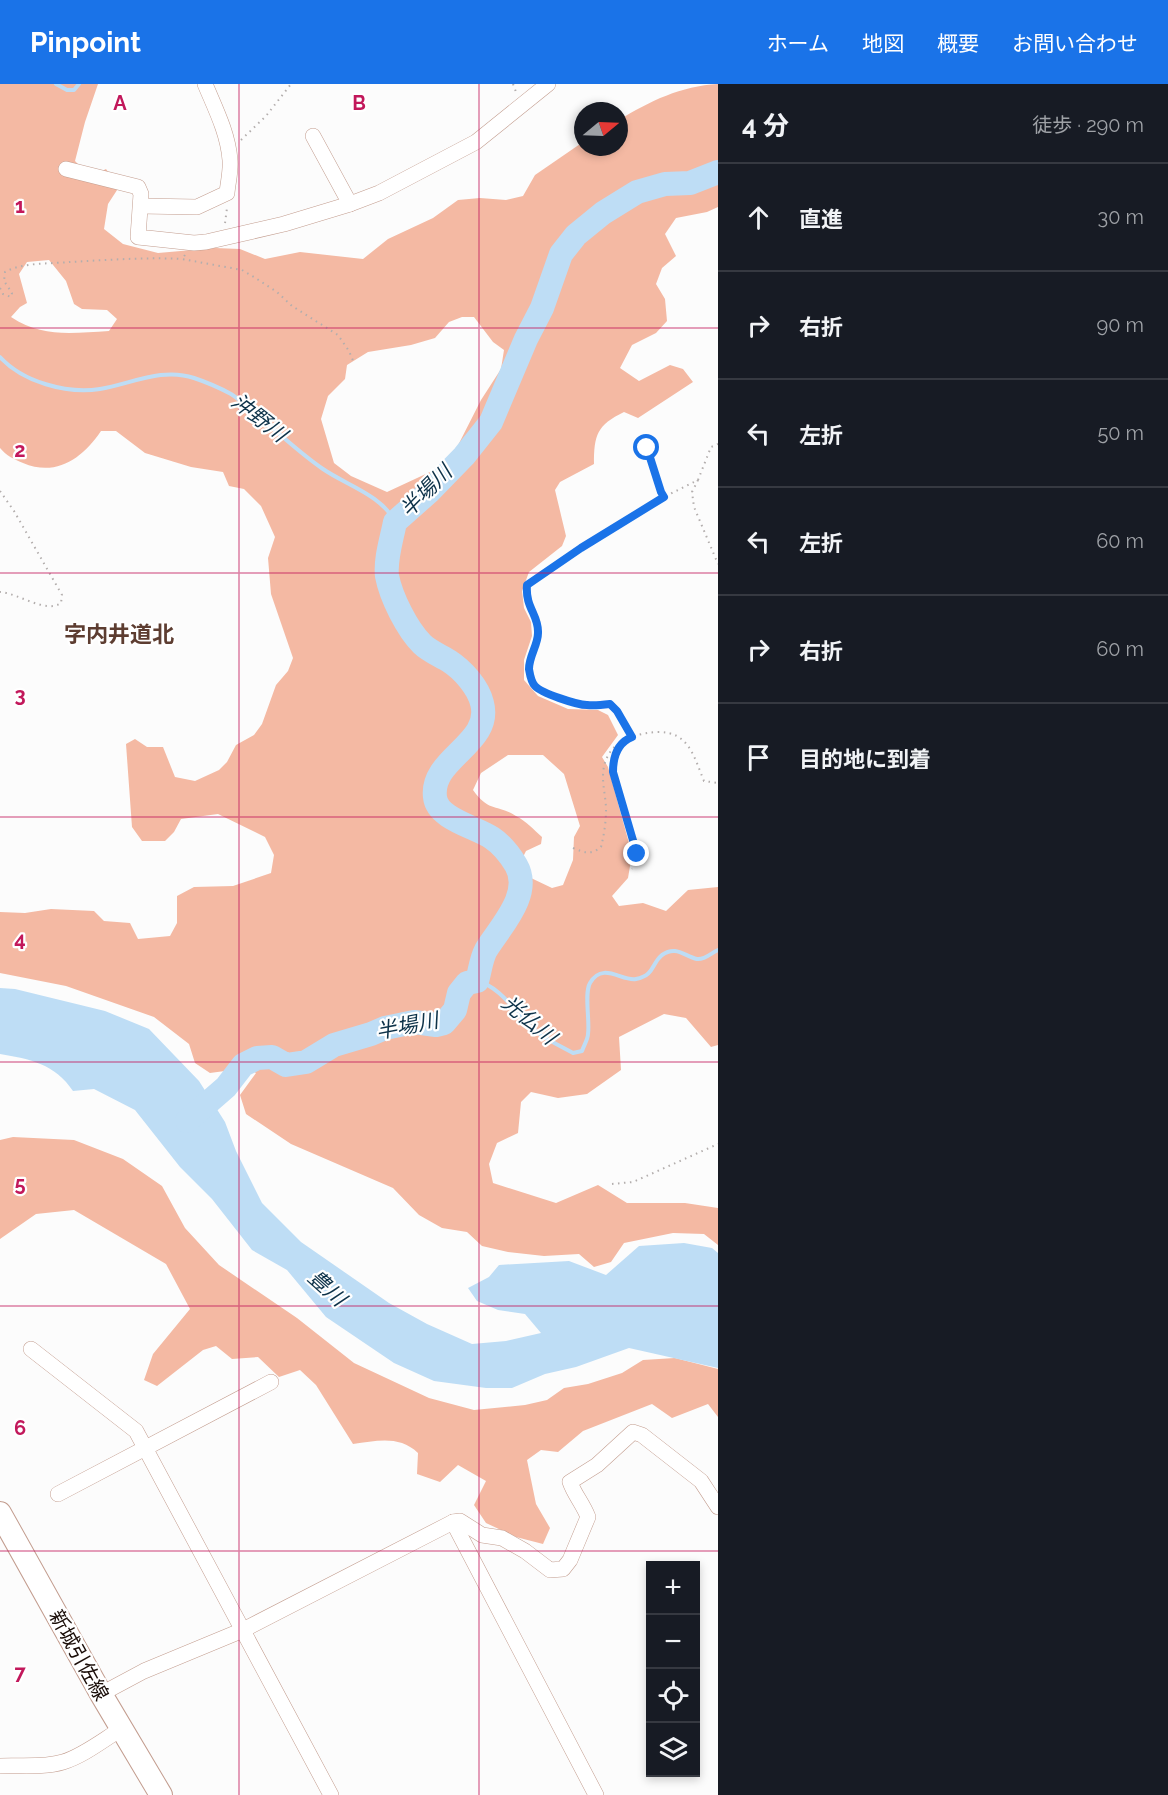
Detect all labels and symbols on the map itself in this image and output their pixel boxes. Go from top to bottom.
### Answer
text: A [113,91,127,115]
text: B [352,91,366,115]
north arrow [574,102,628,156]
text: 1 [15,194,25,218]
water label: 沖野川 [227,388,293,448]
route start [633,434,659,460]
text: 2 [14,438,26,462]
water label: 半場川 [395,458,458,522]
district label: 字内井道北 [64,621,174,647]
text: 3 [14,683,26,707]
route end [623,840,649,866]
text: 4 [14,927,26,951]
water label: 光仏川 [497,990,563,1051]
water label: 半場川 [374,1007,442,1044]
text: 5 [14,1172,26,1196]
water label: 豊川 [303,1264,353,1312]
text: 6 [14,1416,26,1440]
street label: 新城引佐線 [44,1605,114,1705]
text: 7 [14,1661,26,1685]

